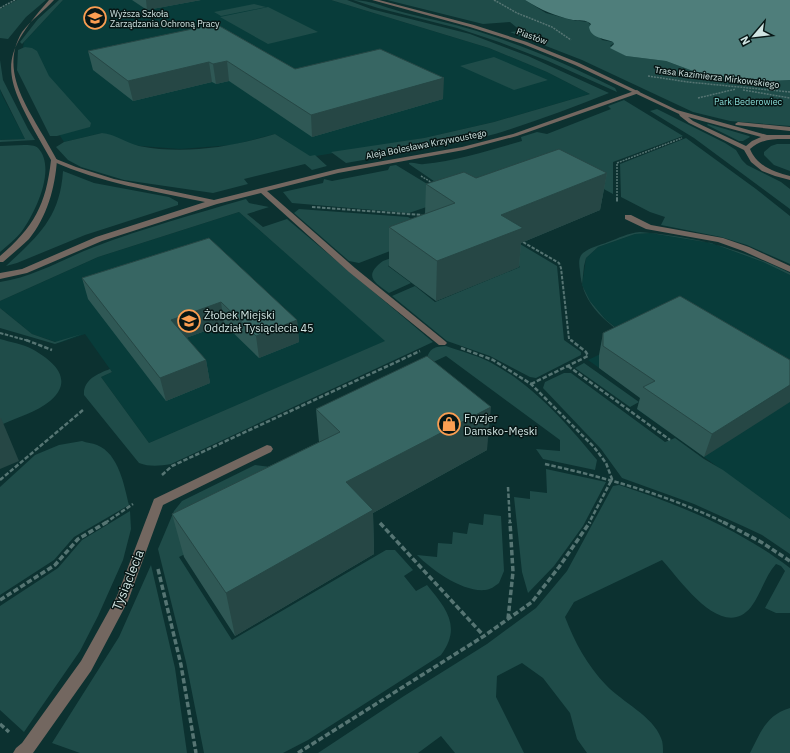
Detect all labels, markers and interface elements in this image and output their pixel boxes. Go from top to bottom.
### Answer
school or university icon: Wyższa Szkoła Zarządzania Ochroną Pracy [82,5,108,31]
place label: Wyższa Szkoła Zarządzania Ochroną Pracy [110,8,220,29]
north arrow [734,16,774,56]
street label: Piastów [515,25,549,47]
text: N [737,34,753,47]
street label: Trasa Kazimierza Mirkowskiego [654,64,780,90]
park label: Park Bederowiec [714,96,783,107]
street label: Aleja Bolesława Krzywoustego [365,127,487,161]
school or university icon: Żłobek Miejski Oddział Tysiąclecia 45 [176,308,202,334]
place label: Żłobek Miejski Oddział Tysiąclecia 45 [204,308,314,335]
shop icon: Fryzjer Damsko-Męski [436,411,462,437]
place label: Fryzjer Damsko-Męski [464,411,537,438]
street label: Tysiąclecia [108,547,148,613]

